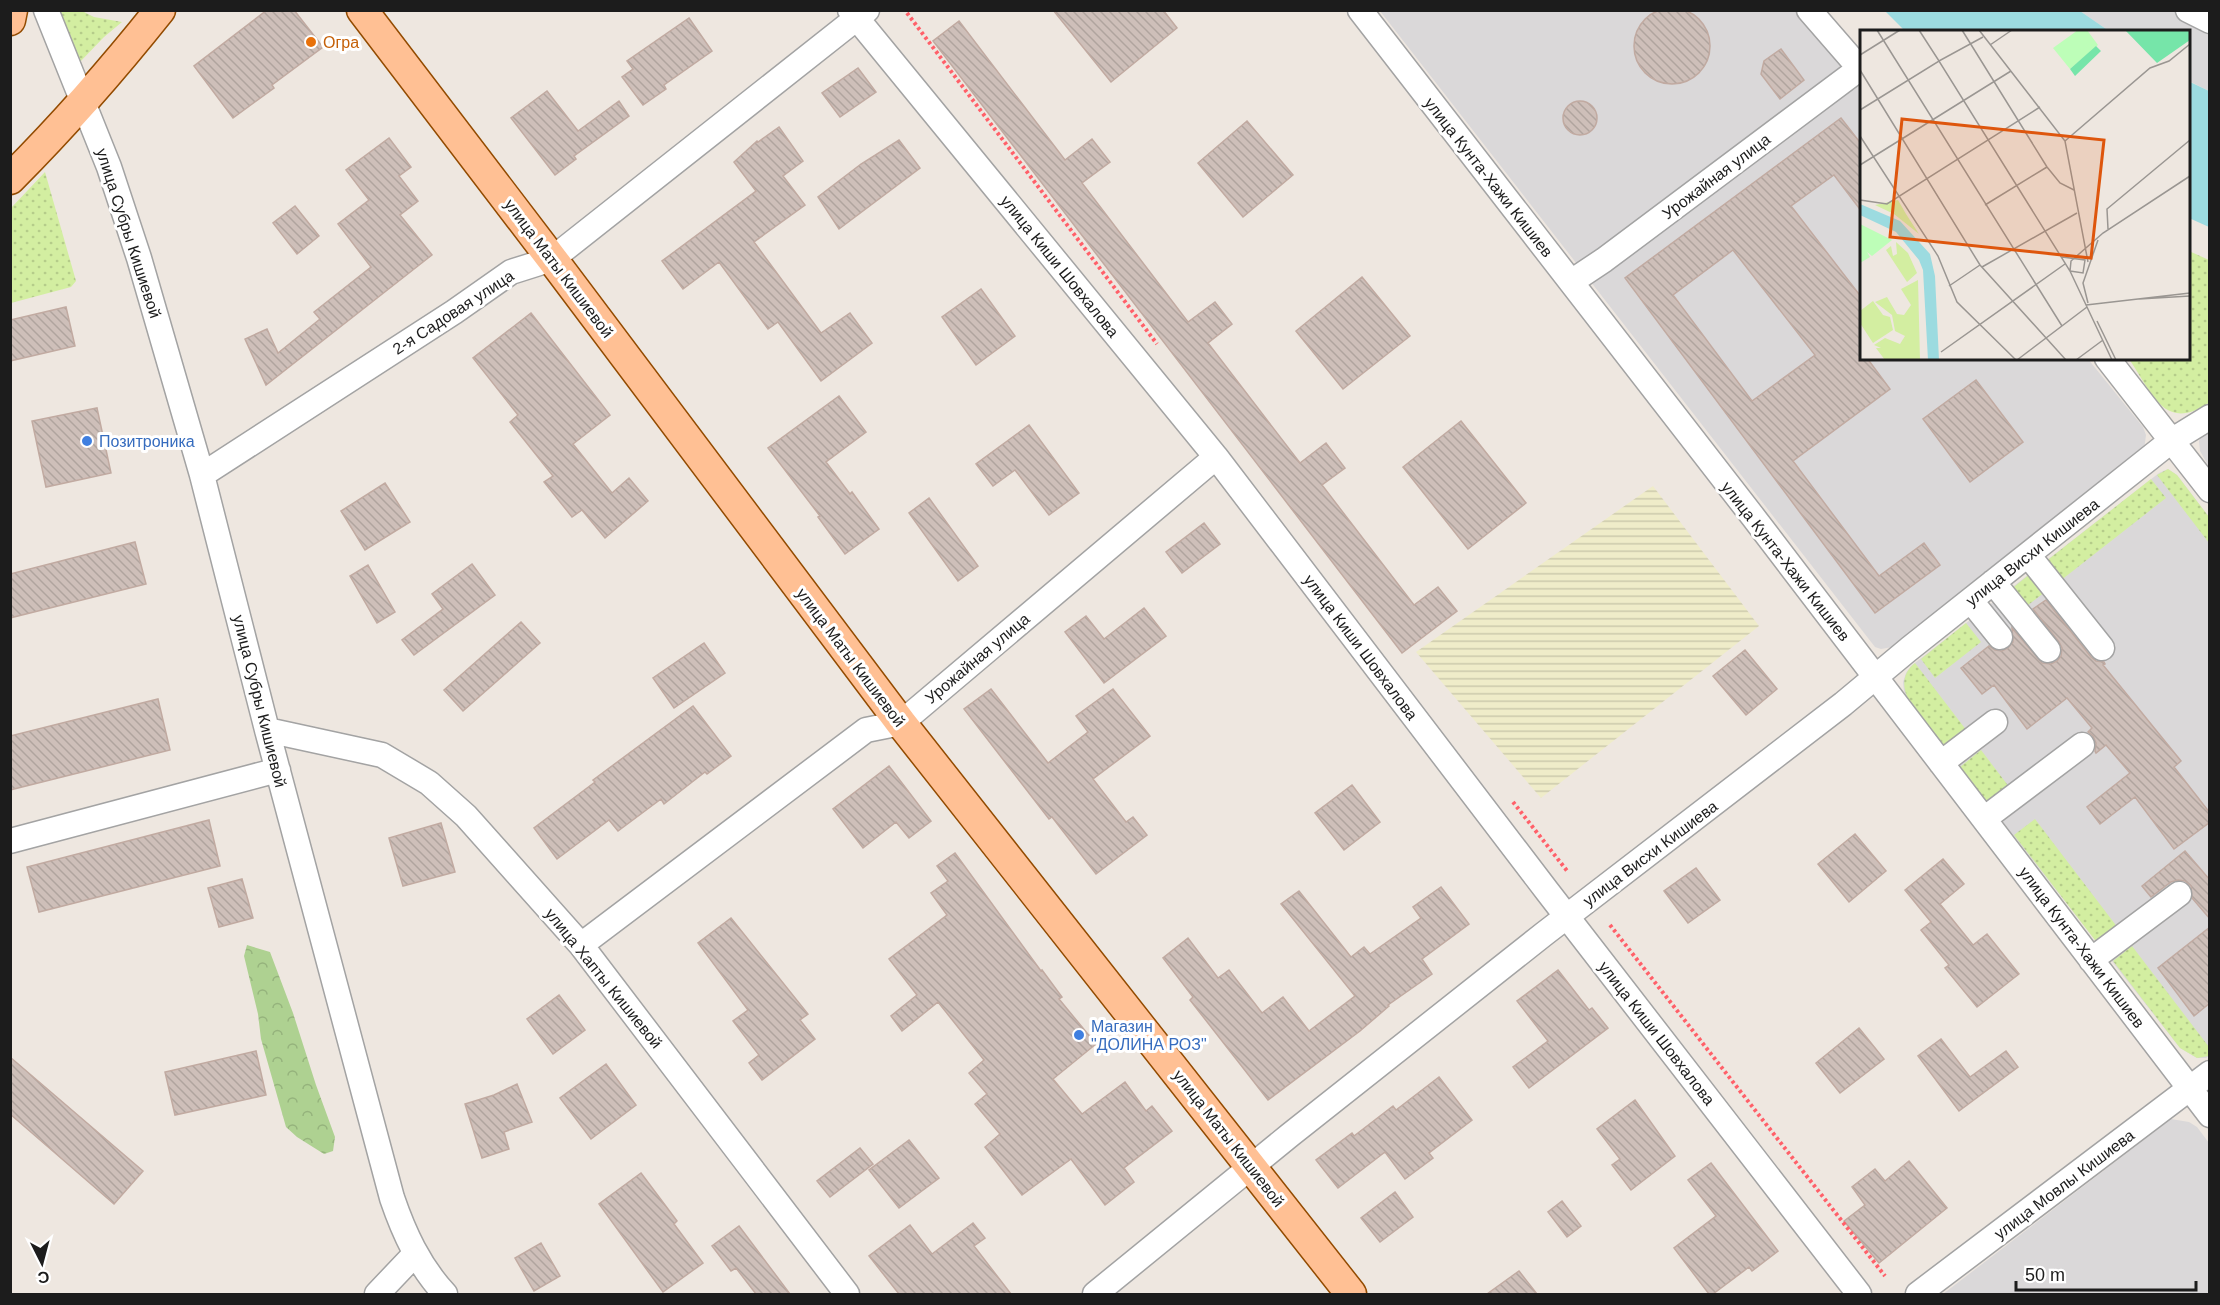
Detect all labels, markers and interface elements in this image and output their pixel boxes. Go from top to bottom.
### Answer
inset map [1860,30,2190,360]
place label: Огра [323,34,359,51]
marker: Огра [304,35,318,49]
street label: улица Кунта-Хажи Кишиев [1421,94,1556,260]
street label: Урожайная улица [1659,130,1774,222]
street label: улица Субры Кишиевой [93,146,164,320]
street label: улица Киши Шовхалова [997,192,1122,341]
street label: улица Маты Кишиевой [501,196,616,341]
street label: 2-я Садовая улица [390,267,517,358]
place label: Позитроника [99,433,195,450]
marker: Позитроника [80,434,94,448]
street label: улица Кунта-Хажи Кишиев [1718,478,1853,644]
street label: улица Висхи Кишиева [1963,495,2102,609]
street label: улица Киши Шовхалова [1300,571,1421,723]
street label: улица Маты Кишиевой [793,585,908,730]
street label: Урожайная улица [922,610,1033,707]
street label: улица Субры Кишиевой [230,613,289,789]
street label: улица Висхи Кишиева [1580,797,1721,909]
street label: улица Кунта-Хажи Кишиев [2016,864,2148,1031]
street label: улица Хапты Кишиевой [542,905,665,1052]
street label: улица Киши Шовхалова [1595,958,1718,1108]
place label: Магазин "ДОЛИНА РОЗ" [1091,1018,1207,1053]
marker: Магазин "ДОЛИНА РОЗ" [1072,1028,1086,1042]
street label: улица Маты Кишиевой [1170,1067,1287,1210]
street label: улица Мовлы Кишиева [1991,1126,2138,1242]
north arrow [12,1233,72,1293]
scale bar [2016,1254,2196,1292]
text: 50 m [2025,1265,2065,1285]
text: С [36,1268,50,1287]

